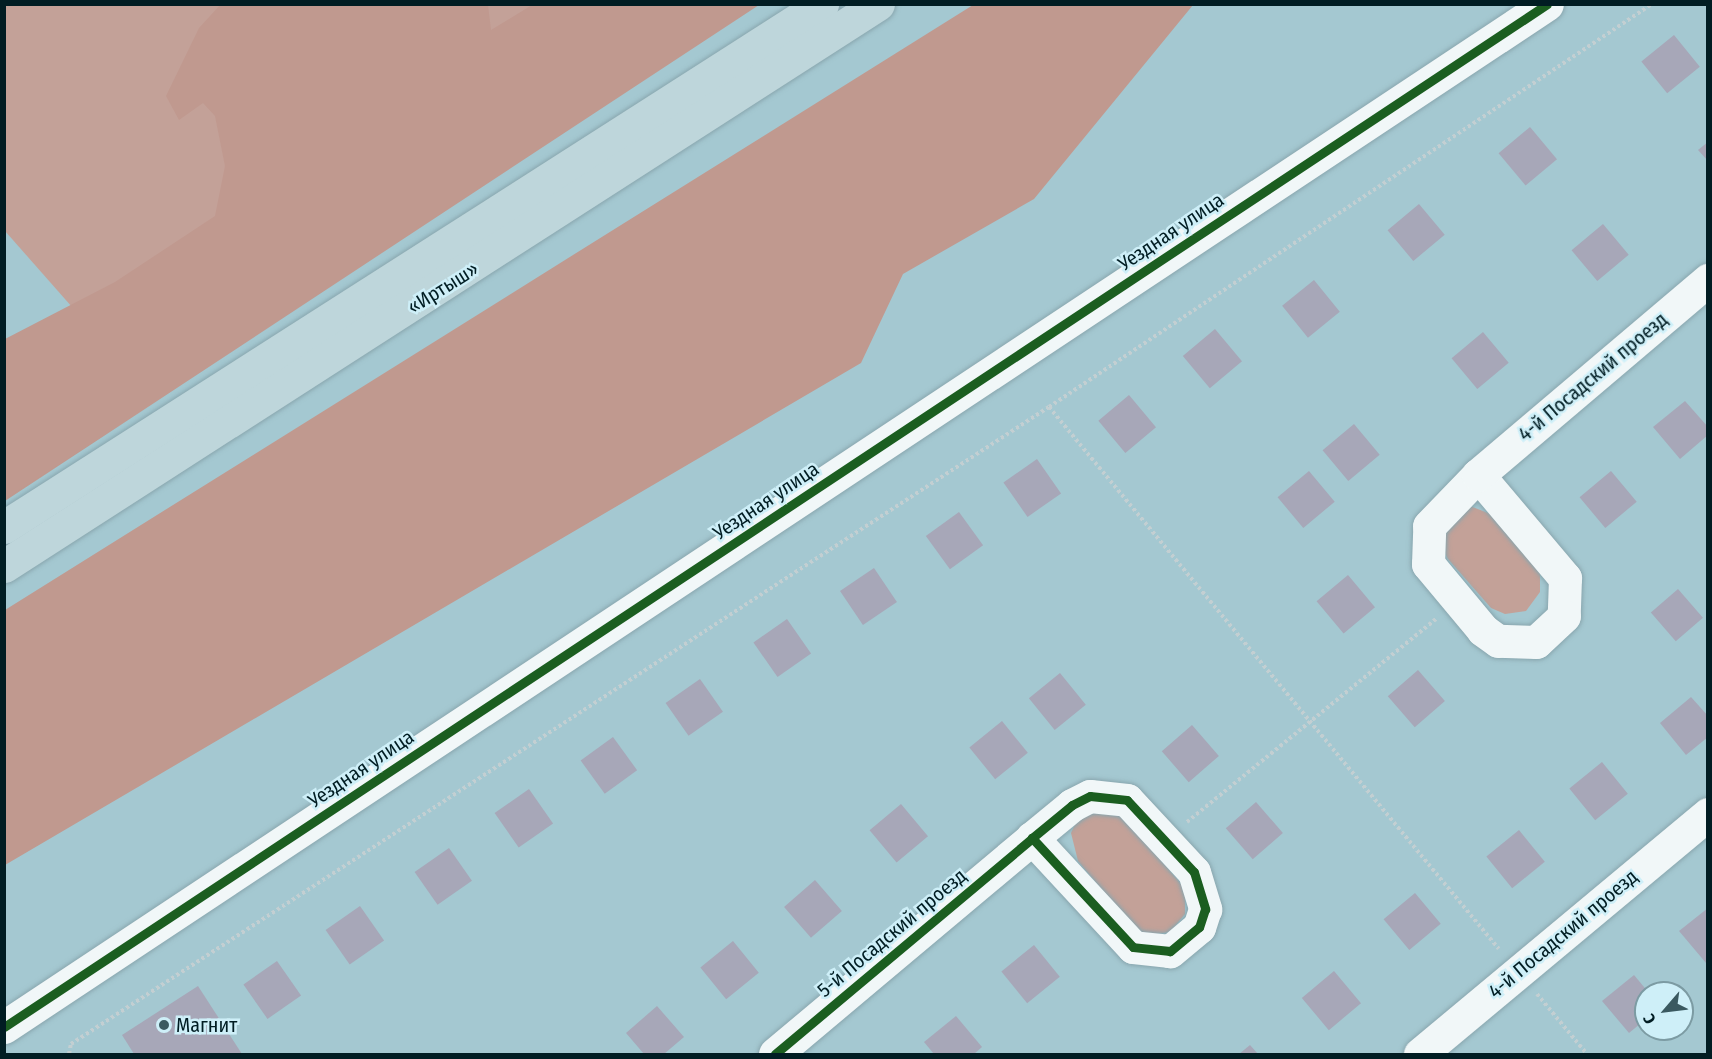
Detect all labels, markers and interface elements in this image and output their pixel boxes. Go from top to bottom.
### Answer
street label: Уездная улица [1114,188,1228,276]
street label: «Иртыш» [403,257,483,319]
street label: 4-й Посадский проезд [1514,308,1672,446]
street label: Уездная улица [709,457,823,545]
street label: Уездная улица [304,725,418,813]
street label: 5-й Посадский проезд [813,864,971,1002]
street label: 4-й Посадский проезд [1484,865,1642,1003]
north arrow [1634,981,1694,1041]
text: С [1639,1011,1660,1027]
place label: Магнит [176,1013,237,1037]
marker: Магнит [157,1018,171,1032]

